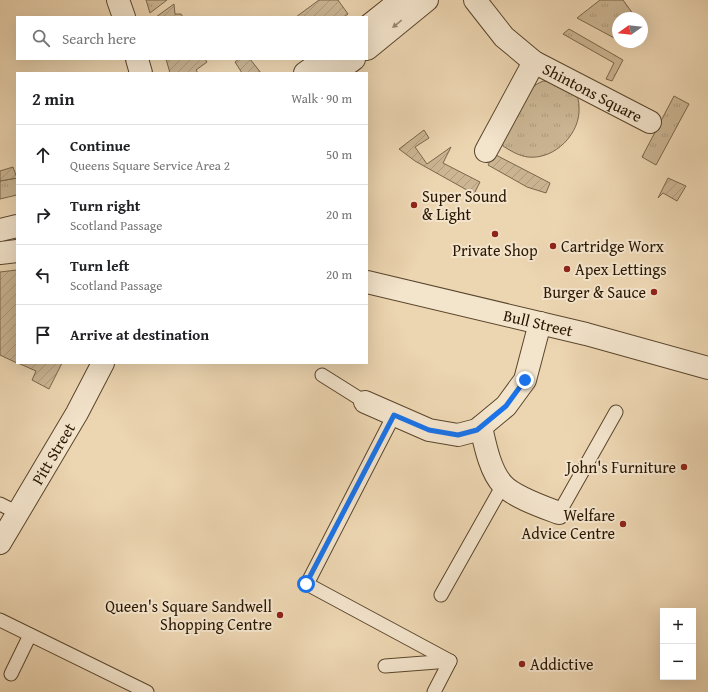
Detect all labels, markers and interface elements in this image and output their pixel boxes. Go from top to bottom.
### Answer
north arrow [612,12,648,48]
search box [16,16,368,60]
one-way arrow [392,20,403,29]
icon: search [30,27,52,49]
text: Search here [62,28,136,49]
street label: Shintons Square [539,57,647,128]
text: 2 min [32,86,74,111]
text: Walk · 90 m [291,89,352,108]
text: Continue [70,135,131,156]
icon: ahead [32,144,54,166]
text: 50 m [326,145,352,164]
text: Queens Square Service Area 2 [70,156,230,175]
place label: Super Sound & Light [422,184,507,226]
text: Turn right [70,195,141,216]
marker: Super Sound & Light [409,200,419,210]
icon: right [32,204,54,226]
text: 20 m [326,205,352,224]
text: Scotland Passage [70,216,162,235]
marker: Private Shop [490,229,500,239]
place label: Cartridge Worx [561,234,665,258]
place label: Private Shop [452,238,538,262]
marker: Cartridge Worx [548,241,558,251]
text: Turn left [70,255,129,276]
place label: Apex Lettings [575,257,667,281]
icon: left [32,264,54,286]
marker: Apex Lettings [562,264,572,274]
text: 20 m [326,265,352,284]
text: Scotland Passage [70,276,162,295]
place label: Burger & Sauce [543,280,646,304]
marker: Burger & Sauce [649,287,659,297]
street label: Bull Street [501,303,576,343]
icon: arrive [32,324,54,346]
text: Arrive at destination [70,324,209,345]
route end [516,371,534,389]
street label: Pitt Street [25,418,81,489]
place label: John's Furniture [564,455,676,479]
marker: John's Furniture [679,462,689,472]
place label: Welfare Advice Centre [521,503,615,545]
marker: Welfare Advice Centre [618,519,628,529]
route start [297,575,315,593]
place label: Queen's Square Sandwell Shopping Centre [105,594,273,636]
map controls [660,608,696,680]
button: + [660,608,696,644]
marker: Queen's Square Sandwell Shopping Centre [275,610,285,620]
button: − [660,644,696,680]
place label: Addictive [530,652,594,676]
marker: Addictive [517,659,527,669]

